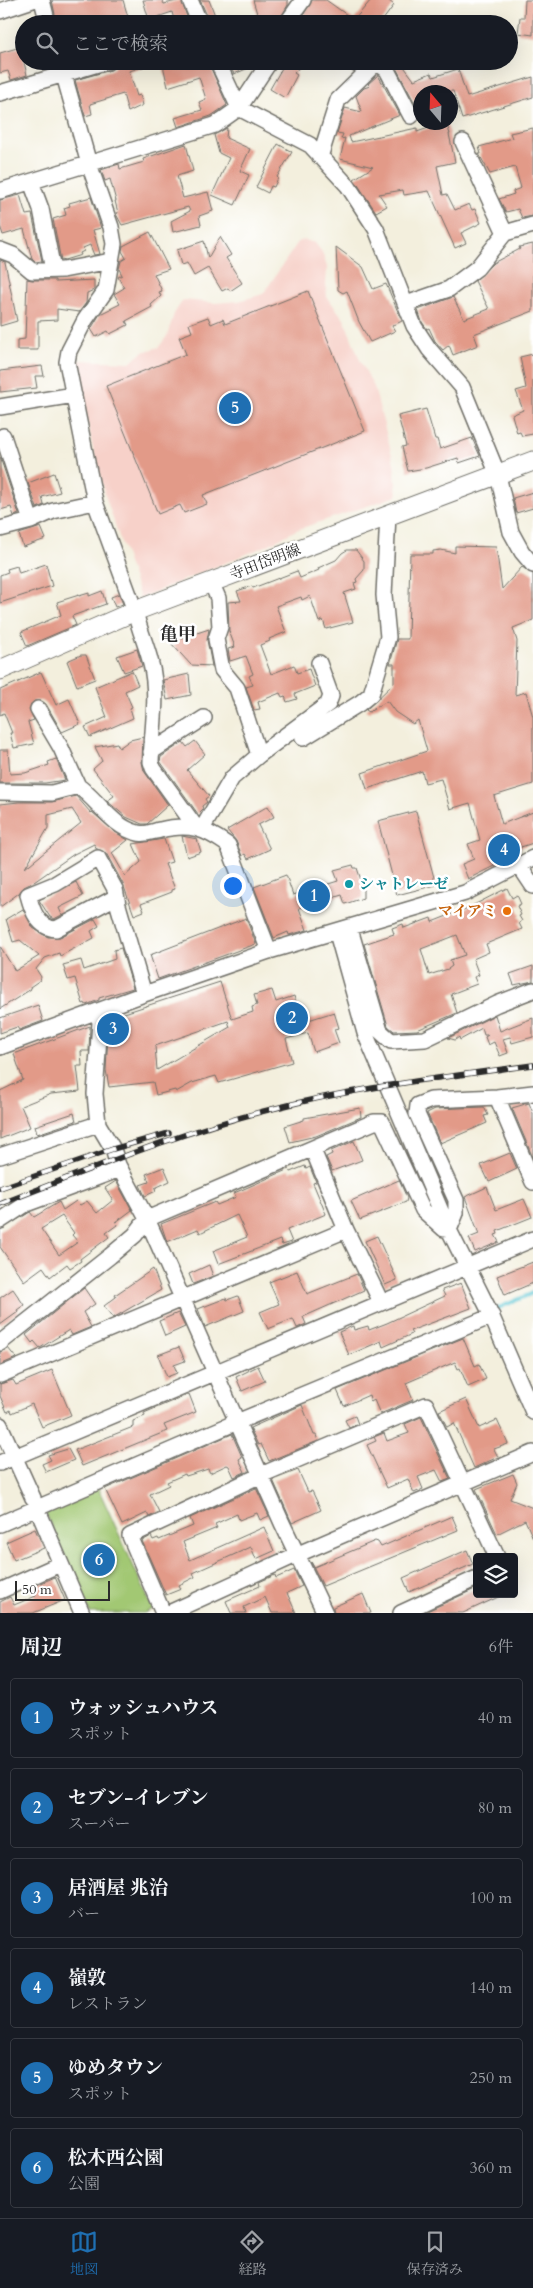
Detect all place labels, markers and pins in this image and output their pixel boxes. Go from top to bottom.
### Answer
pin: 5 [219,389,251,427]
pin: 4 [488,831,520,869]
place label: シャトレーゼ [359,874,448,894]
pin: 1 [298,877,330,915]
marker: シャトレーゼ [343,878,355,890]
place label: マイアミ [438,901,497,921]
marker: マイアミ [501,905,513,917]
pin: 2 [276,999,308,1037]
pin: 3 [97,1010,129,1048]
pin: 6 [83,1541,115,1579]

